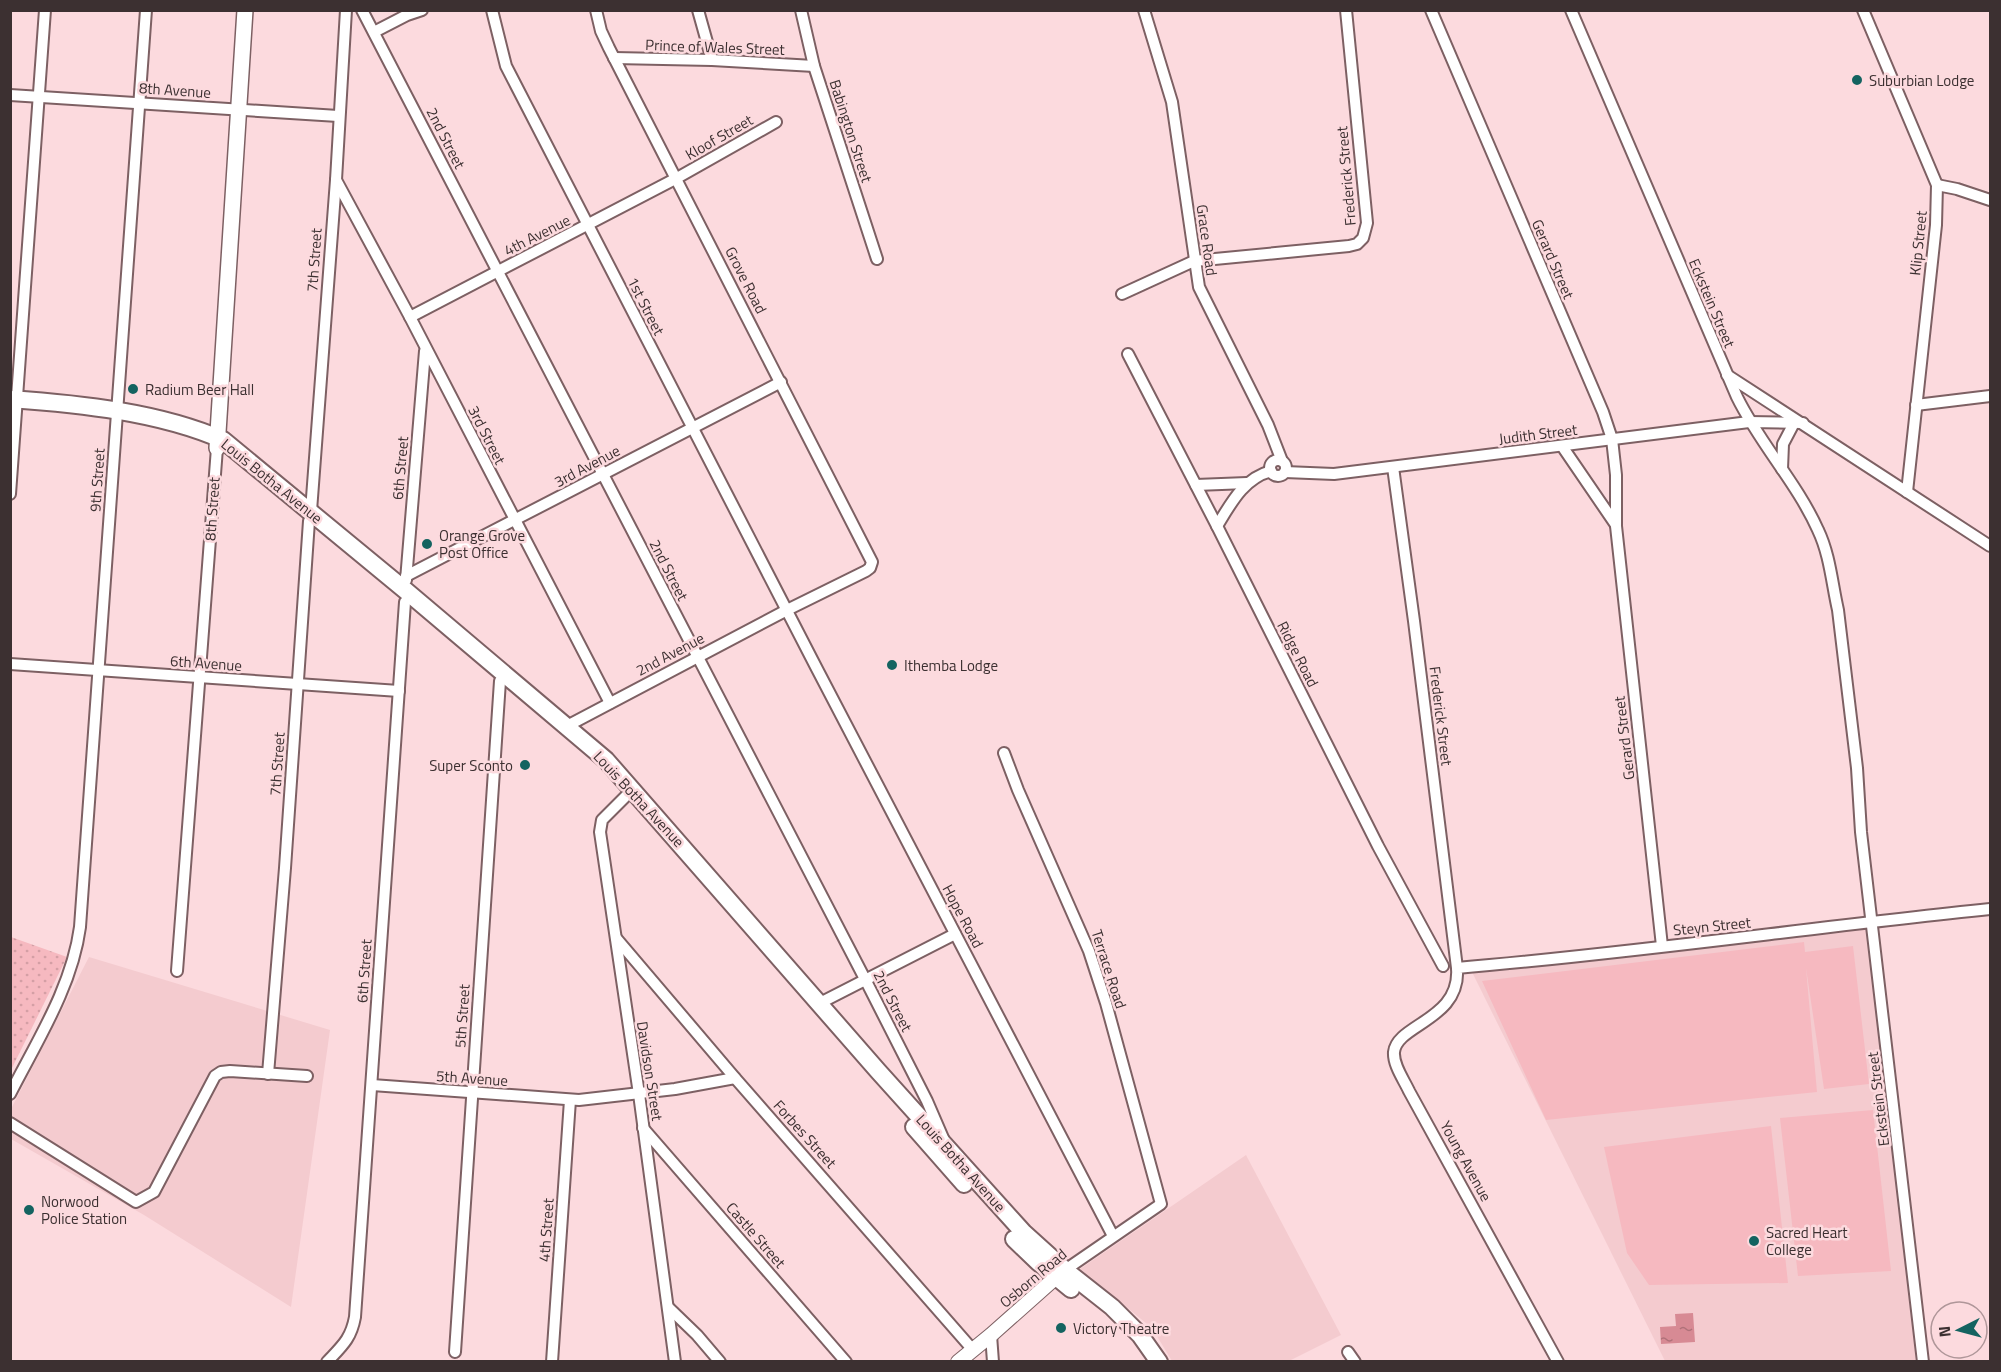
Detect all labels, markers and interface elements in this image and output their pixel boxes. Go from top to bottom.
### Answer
street label: Prince of Wales Street [645,33,786,61]
place label: Suburbian Lodge [1869,69,1974,92]
marker: Suburbian Lodge [1850,73,1864,87]
street label: 8th Avenue [138,76,212,104]
street label: Babington Street [824,77,879,186]
street label: 2nd Street [421,103,472,173]
street label: Kloof Street [681,108,758,166]
street label: Frederick Street [1330,125,1362,227]
street label: Grace Road [1191,203,1223,277]
street label: 4th Avenue [500,208,574,262]
street label: Klip Street [1903,209,1933,277]
street label: Gerard Street [1526,216,1580,303]
street label: 7th Street [300,227,328,293]
street label: Grove Road [719,242,773,318]
street label: Eckstein Street [1683,255,1741,352]
street label: 1st Street [622,273,671,340]
place label: Radium Beer Hall [145,378,254,401]
marker: Radium Beer Hall [126,382,140,396]
street label: 3rd Street [462,402,512,469]
street label: Judith Street [1497,418,1579,450]
street label: Louis Botha Avenue [216,433,328,529]
street label: 6th Street [386,435,414,501]
street label: 3rd Avenue [550,439,624,493]
street label: 9th Street [83,447,111,513]
street label: 8th Street [198,476,226,542]
place label: Orange Grove Post Office [439,524,525,564]
street label: 2nd Street [644,535,695,605]
marker: Orange Grove Post Office [420,537,434,551]
street label: Ridge Road [1272,617,1324,691]
street label: 2nd Avenue [632,626,708,682]
street label: 6th Avenue [169,649,243,677]
place label: Ithemba Lodge [904,654,998,677]
marker: Ithemba Lodge [885,658,899,672]
street label: Frederick Street [1423,665,1459,768]
street label: Gerard Street [1607,694,1641,781]
street label: 7th Street [263,731,291,797]
street label: Louis Botha Avenue [588,746,690,852]
place label: Super Sconto [429,754,513,777]
marker: Super Sconto [518,758,532,772]
street label: Hope Road [937,880,989,952]
street label: Steyn Street [1672,910,1753,942]
street label: Terrace Road [1085,927,1133,1011]
street label: 6th Street [350,938,378,1004]
street label: 2nd Street [868,966,919,1036]
street label: 5th Street [448,983,476,1049]
street label: Davidson Street [631,1020,669,1123]
street label: Eckstein Street [1861,1050,1895,1148]
street label: 5th Avenue [435,1064,509,1092]
street label: Forbes Street [768,1095,843,1174]
street label: Louis Botha Avenue [911,1109,1011,1217]
street label: Young Avenue [1434,1117,1498,1205]
place label: Norwood Police Station [41,1190,127,1230]
street label: 4th Street [532,1197,560,1263]
street label: Castle Street [721,1197,792,1274]
marker: Norwood Police Station [22,1203,36,1217]
place label: Sacred Heart College [1766,1221,1848,1261]
marker: Sacred Heart College [1747,1234,1761,1248]
street label: Osborn Road [994,1243,1072,1313]
north arrow [1929,1300,1989,1360]
place label: Victory Theatre [1073,1317,1169,1340]
marker: Victory Theatre [1054,1321,1068,1335]
text: N [1932,1325,1957,1338]

